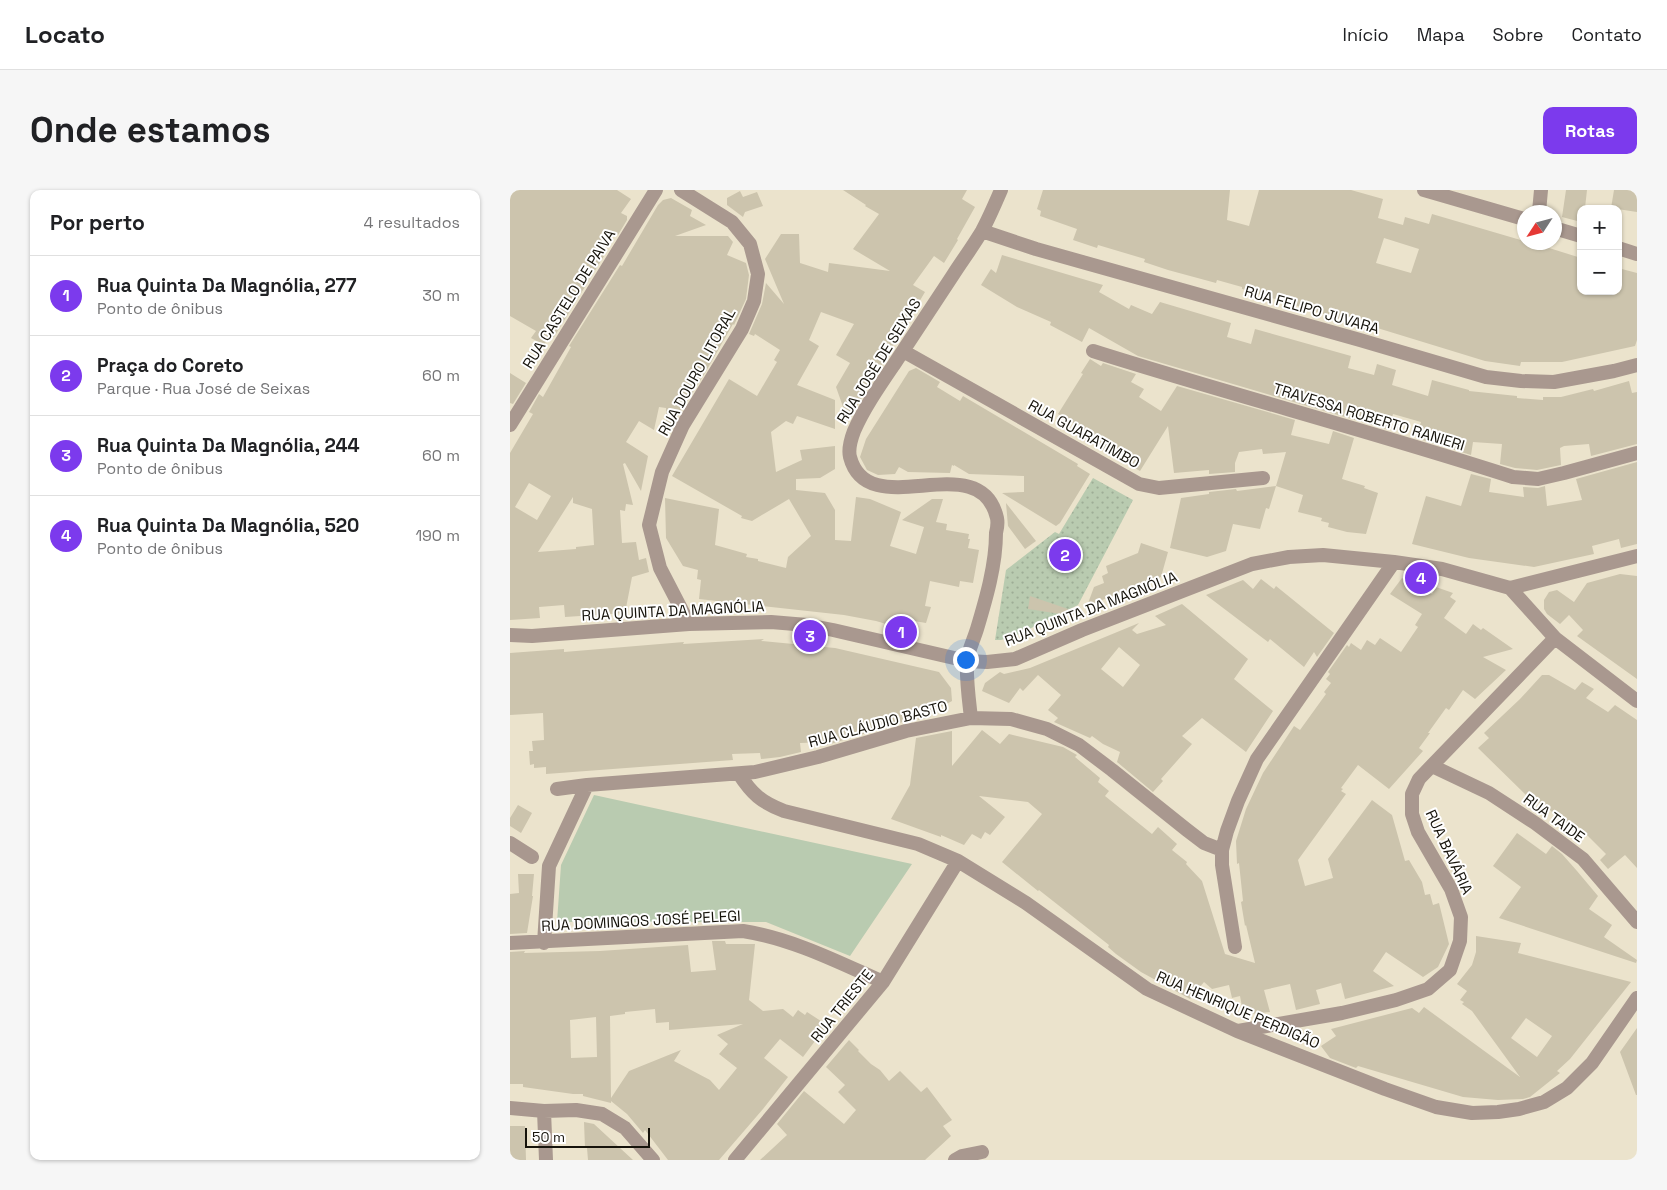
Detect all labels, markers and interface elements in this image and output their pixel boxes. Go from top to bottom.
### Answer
text: Locato [25,19,105,50]
text: Início [1343,23,1389,46]
text: Mapa [1417,23,1465,46]
text: Sobre [1493,23,1543,46]
text: Contato [1571,23,1642,46]
button: Rotas [1543,107,1637,154]
text: Onde estamos [30,108,271,152]
north arrow [1517,205,1562,250]
map controls [1577,205,1622,295]
button: + [1577,205,1622,250]
text: Por perto [50,209,145,236]
text: 4 resultados [364,212,460,233]
street label: RUA CASTELO DE PAIVA [518,225,619,372]
button: − [1577,250,1622,295]
text: Rua Quinta Da Magnólia, 277 [97,273,357,298]
street label: RUA FELIPO JUVARA [1243,281,1382,338]
text: 1 [62,285,70,306]
text: 30 m [422,285,460,306]
street label: RUA JOSÉ DE SEIXAS [832,295,925,427]
text: Ponto de ônibus [97,298,223,319]
street label: RUA DOURO LITORAL [654,305,740,439]
text: Praça do Coreto [97,353,244,378]
text: 2 [61,365,71,386]
text: 60 m [422,365,460,386]
text: Parque · Rua José de Seixas [97,378,310,399]
street label: TRAVESSA ROBERTO RANIERI [1271,378,1467,455]
street label: RUA GUARATIMBO [1025,395,1143,472]
text: Rua Quinta Da Magnólia, 244 [97,433,360,458]
text: 3 [61,445,71,466]
text: 60 m [422,445,460,466]
text: Ponto de ônibus [97,458,223,479]
text: Rua Quinta Da Magnólia, 520 [97,513,359,538]
text: 4 [61,525,71,546]
text: 190 m [415,525,460,546]
pin: 2 [1049,536,1081,574]
text: Ponto de ônibus [97,538,223,559]
pin: 4 [1405,559,1437,597]
street label: RUA QUINTA DA MAGNÓLIA [1002,567,1180,650]
street label: RUA QUINTA DA MAGNÓLIA [581,596,765,625]
pin: 1 [885,613,917,651]
pin: 3 [794,617,826,655]
your location [953,647,979,673]
street label: RUA CLÁUDIO BASTO [806,696,950,751]
street label: RUA TAIDE [1520,789,1589,846]
street label: RUA BAVÁRIA [1422,806,1478,898]
street label: RUA DOMINGOS JOSÉ PELEGI [541,906,741,935]
street label: RUA TRIESTE [806,965,877,1046]
street label: RUA HENRIQUE PERDIGÃO [1154,966,1323,1053]
scale bar [525,1125,650,1148]
text: 50 m [532,1128,565,1146]

